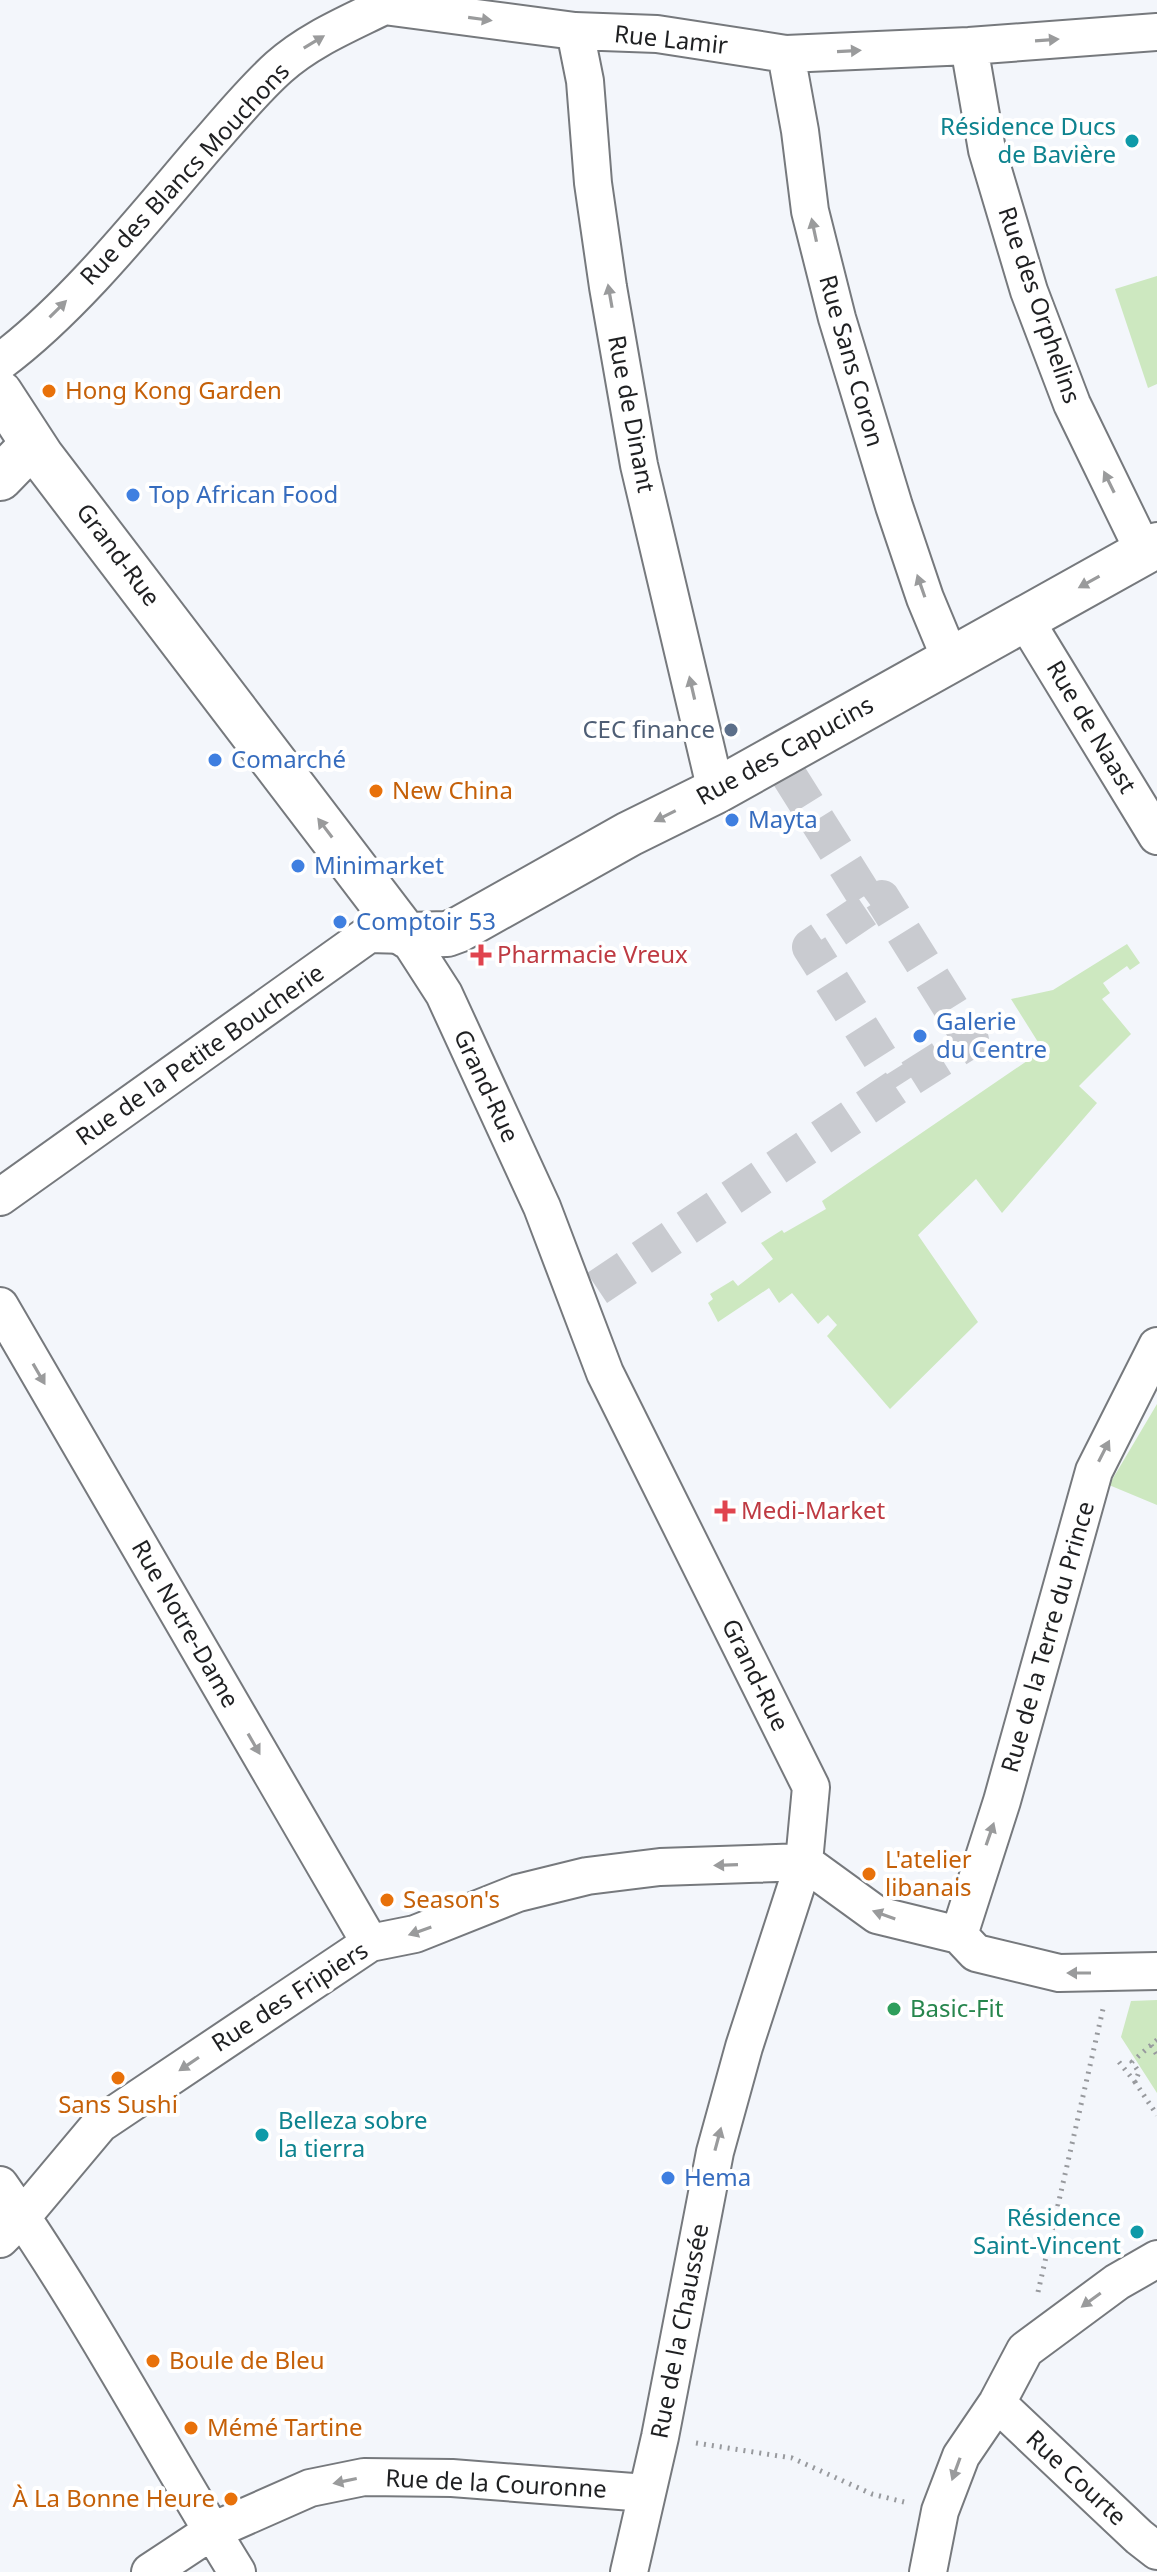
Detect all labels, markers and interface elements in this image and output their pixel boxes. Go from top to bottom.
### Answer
one-way arrow [467,13,492,26]
street label: Rue Lamir [613,16,730,61]
one-way arrow [1035,34,1060,47]
one-way arrow [303,35,326,50]
one-way arrow [837,44,862,57]
street label: Rue des Blancs Mouchons [72,54,296,291]
place label: Résidence Ducs de Bavière [940,109,1116,170]
marker: Résidence Ducs de Bavière [1123,132,1141,150]
street label: Rue des Orphelins [991,202,1090,407]
one-way arrow [807,217,820,242]
street label: Rue Sans Coron [812,271,893,450]
one-way arrow [603,284,615,309]
one-way arrow [48,300,67,319]
street label: Rue de Dinant [601,332,664,496]
place label: Hong Kong Garden [65,373,282,406]
marker: Hong Kong Garden [40,382,58,400]
one-way arrow [1103,470,1116,493]
place label: Top African Food [149,477,338,510]
marker: Top African Food [124,486,142,504]
street label: Grand-Rue [70,496,169,612]
one-way arrow [914,574,926,598]
one-way arrow [1078,575,1100,589]
street label: Rue de Naast [1040,654,1145,799]
one-way arrow [685,675,697,700]
street label: Rue des Capucins [690,687,879,812]
place label: CEC finance [582,712,715,745]
marker: CEC finance [722,721,740,739]
place label: Comarché [231,742,346,775]
marker: Comarché [206,751,224,769]
place label: New China [392,773,513,806]
marker: New China [367,782,385,800]
place label: Mayta [748,802,818,835]
one-way arrow [654,810,677,823]
marker: Mayta [723,811,741,829]
one-way arrow [317,817,333,839]
place label: Minimarket [314,848,444,881]
marker: Minimarket [289,857,307,875]
place label: Comptoir 53 [356,904,496,937]
marker: Comptoir 53 [331,913,349,931]
place label: Pharmacie Vreux [497,937,688,970]
marker: Pharmacie Vreux [472,946,490,964]
street label: Rue de la Petite Boucherie [69,955,330,1152]
place label: Galerie du Centre [936,1004,1047,1065]
street label: Grand-Rue [447,1024,528,1147]
marker: Galerie du Centre [911,1027,929,1045]
one-way arrow [32,1363,46,1385]
one-way arrow [1097,1439,1111,1462]
place label: Medi-Market [741,1493,885,1526]
street label: Rue de la Terre du Prince [992,1497,1101,1776]
marker: Medi-Market [716,1502,734,1520]
street label: Rue Notre-Dame [125,1533,248,1713]
street label: Grand-Rue [715,1613,798,1736]
one-way arrow [247,1733,261,1755]
one-way arrow [985,1822,997,1846]
place label: L'atelier libanais [885,1842,972,1903]
one-way arrow [713,1858,738,1871]
marker: L'atelier libanais [860,1865,878,1883]
place label: Season's [403,1882,500,1915]
marker: Season's [378,1891,396,1909]
one-way arrow [872,1908,896,1921]
one-way arrow [408,1925,432,1938]
street label: Rue des Fripiers [205,1933,374,2059]
one-way arrow [1066,1967,1091,1979]
place label: Basic-Fit [910,1991,1004,2024]
marker: Basic-Fit [885,2000,903,2018]
one-way arrow [178,2056,199,2071]
marker: Sans Sushi [109,2069,127,2087]
place label: Sans Sushi [58,2087,178,2120]
place label: Belleza sobre la tierra [278,2103,428,2164]
marker: Belleza sobre la tierra [253,2126,271,2144]
one-way arrow [713,2127,725,2152]
place label: Hema [684,2160,751,2193]
marker: Hema [659,2169,677,2187]
place label: Résidence Saint-Vincent [973,2200,1121,2261]
street label: Rue de la Chaussée [642,2220,716,2441]
marker: Résidence Saint-Vincent [1128,2223,1146,2241]
one-way arrow [1081,2292,1101,2308]
place label: Boule de Bleu [169,2343,325,2376]
marker: Boule de Bleu [144,2352,162,2370]
place label: Mémé Tartine [207,2410,363,2443]
marker: Mémé Tartine [182,2419,200,2437]
street label: Rue Courte [1020,2422,1134,2532]
one-way arrow [949,2457,962,2481]
street label: Rue de la Couronne [385,2460,608,2505]
one-way arrow [333,2475,358,2488]
place label: À La Bonne Heure [12,2481,215,2514]
marker: À La Bonne Heure [222,2490,240,2508]

